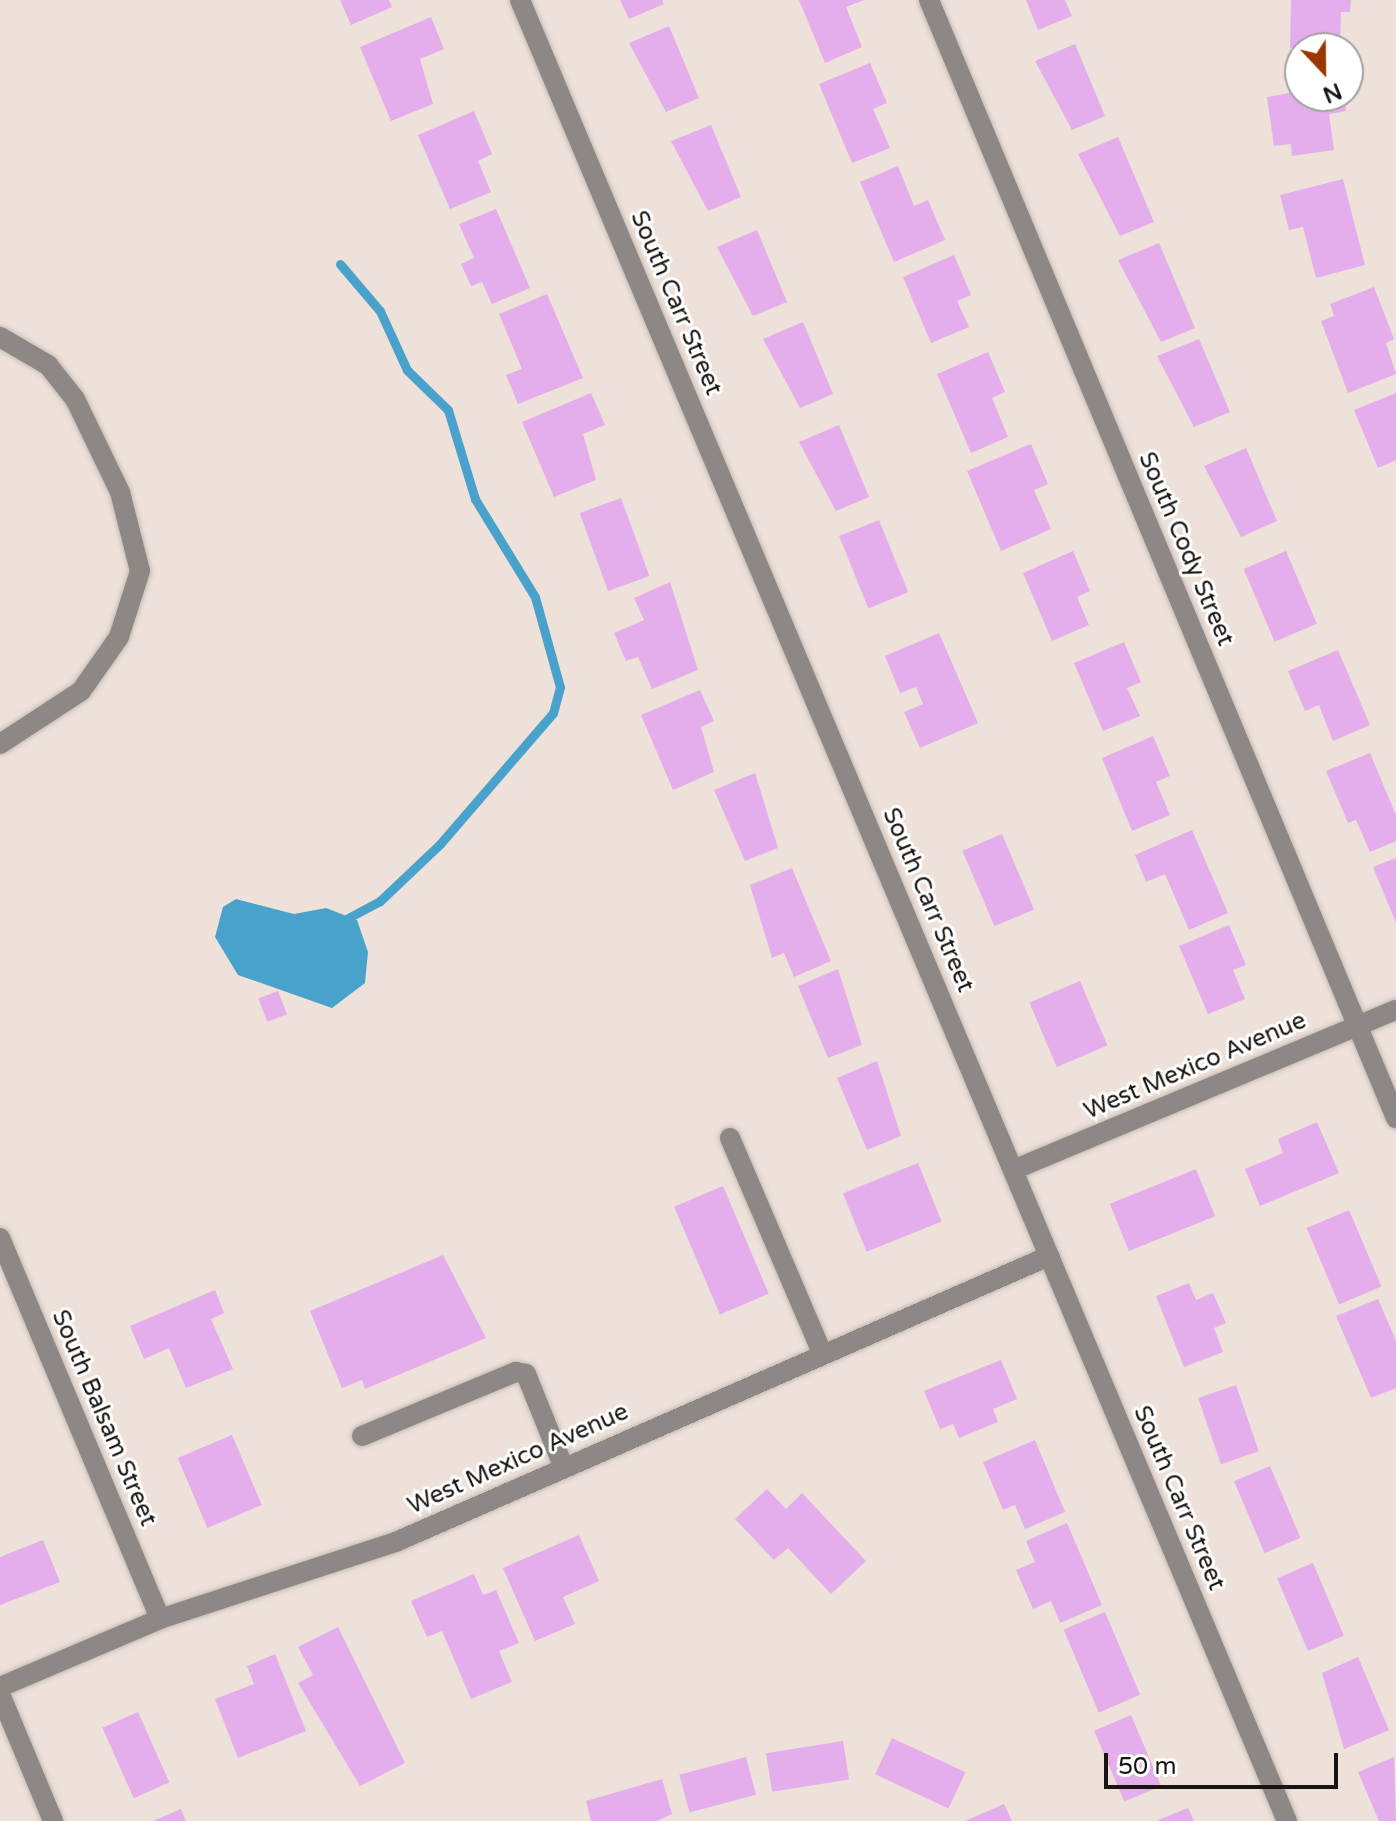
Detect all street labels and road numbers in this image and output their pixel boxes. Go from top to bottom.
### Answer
street label: South Carr Street [624,207,728,399]
street label: South Cody Street [1132,448,1240,650]
street label: South Carr Street [876,804,980,996]
street label: West Mexico Avenue [1080,1006,1310,1126]
street label: South Balsam Street [45,1306,163,1530]
street label: West Mexico Avenue [403,1397,633,1521]
street label: South Carr Street [1127,1402,1231,1594]

